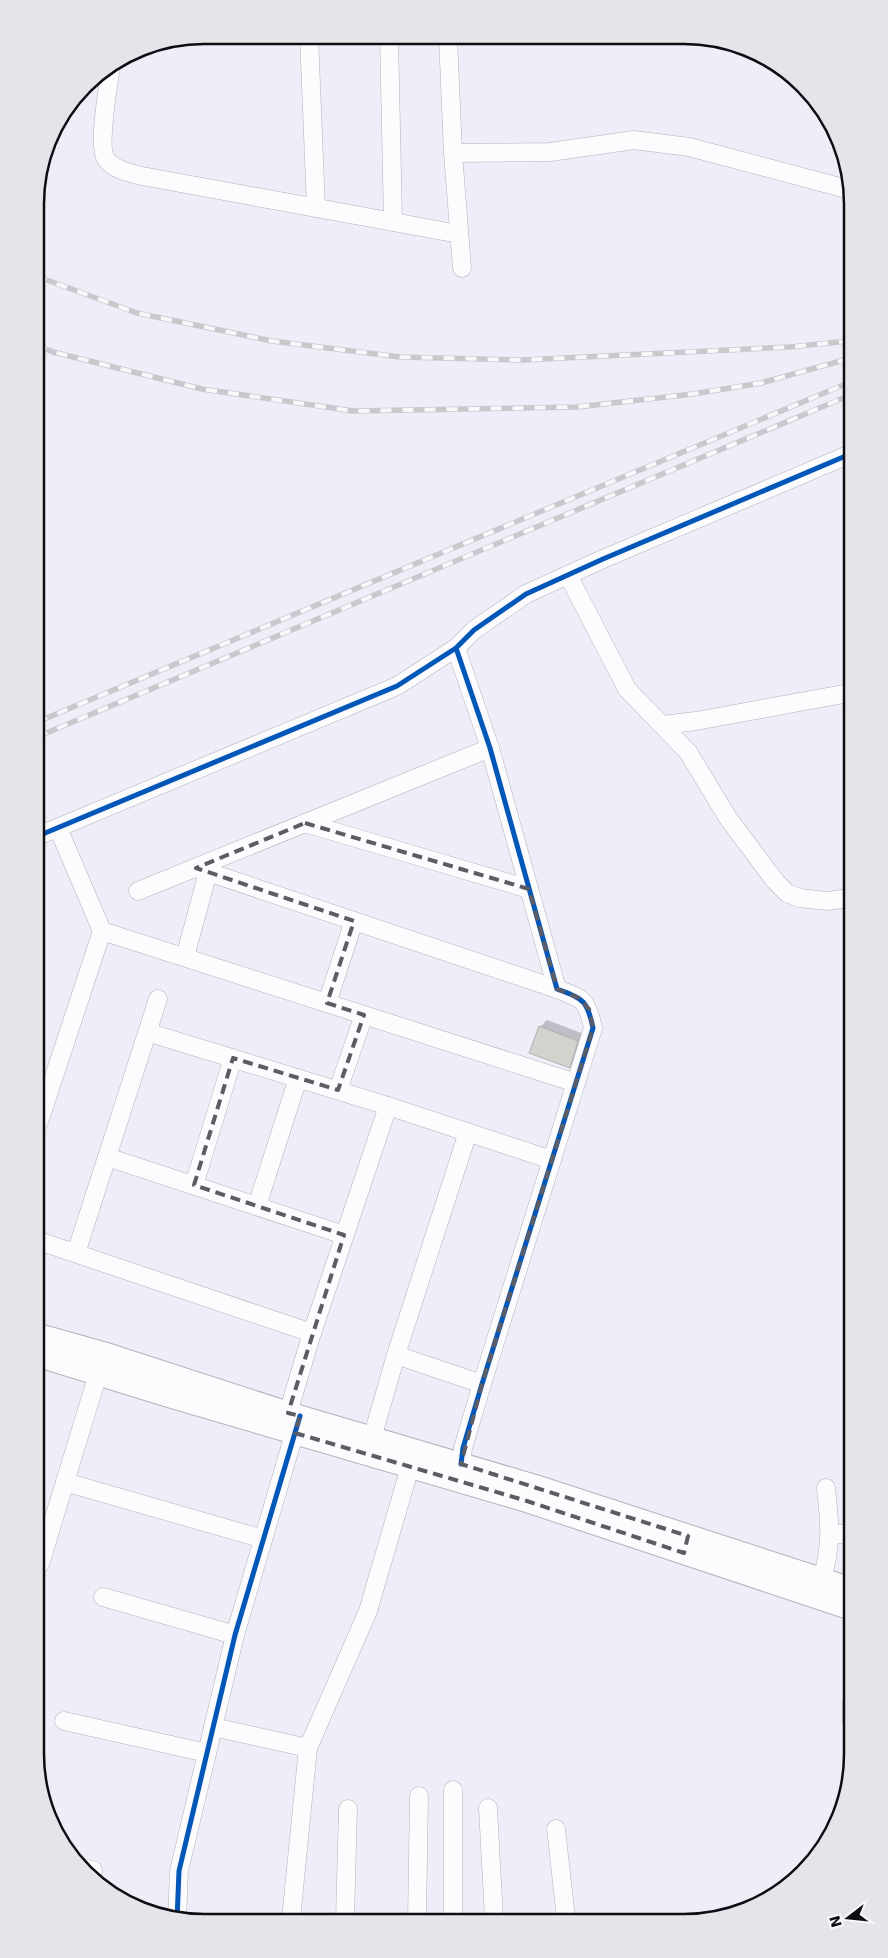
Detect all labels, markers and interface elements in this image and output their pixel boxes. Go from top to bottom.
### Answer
north arrow [823,1893,873,1943]
text: N [826,1914,845,1929]

